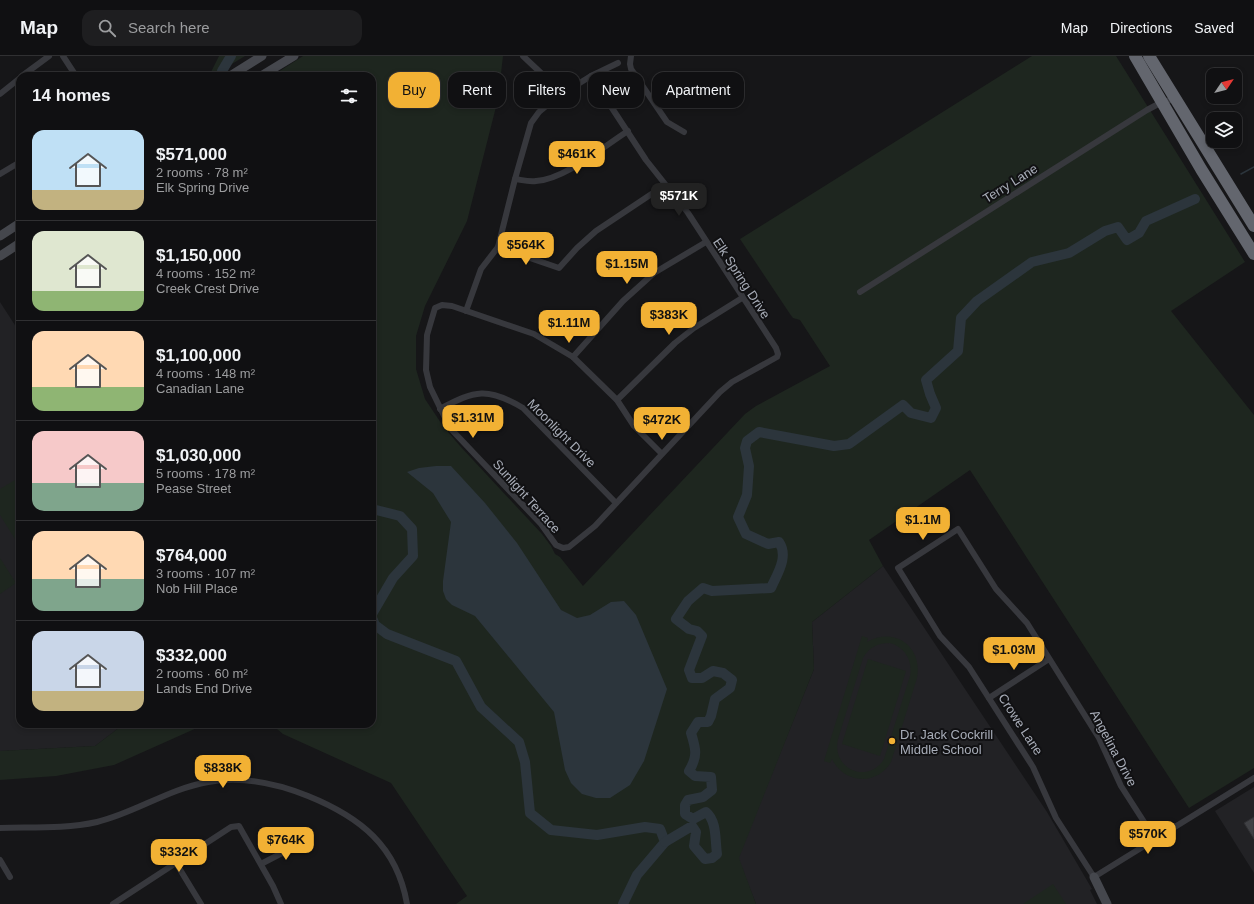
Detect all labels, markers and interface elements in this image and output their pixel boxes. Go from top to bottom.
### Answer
search box [82,10,362,46]
text: Map [20,17,58,38]
icon: search [96,17,118,39]
text: Search here [128,19,210,36]
text: Map [1061,20,1088,36]
text: Directions [1110,20,1172,36]
text: Saved [1194,20,1234,36]
north arrow [1206,68,1242,104]
map controls [1206,68,1242,148]
chip: Buy [388,72,440,108]
chip: Rent [448,72,506,108]
chip: Filters [514,72,580,108]
chip: New [588,72,644,108]
chip: Apartment [652,72,744,108]
icon: filters [338,85,360,107]
text: 14 homes [32,86,110,105]
button: layers [1206,112,1242,148]
pin: $461K [549,141,605,175]
text: $571,000 [156,145,227,164]
icon: home [64,146,112,194]
text: $461K [558,146,596,161]
street label: Terry Lane [980,161,1040,206]
text: 2 rooms · 78 m² [156,165,248,180]
text: Elk Spring Drive [156,180,249,195]
pin: $571K [651,183,707,217]
text: $571K [660,188,698,203]
pin: $564K [498,232,554,266]
street label: Elk Spring Drive [710,235,773,321]
text: $564K [507,237,545,252]
text: $1,150,000 [156,246,241,265]
icon: home [64,247,112,295]
pin: $1.15M [594,251,660,285]
text: $1.15M [605,256,649,271]
text: 4 rooms · 152 m² [156,266,255,281]
text: Creek Crest Drive [156,281,259,296]
pin: $383K [641,302,697,336]
text: $383K [650,307,688,322]
pin: $1.11M [536,310,602,344]
text: $1.11M [548,315,590,330]
text: $1,100,000 [156,346,241,365]
icon: home [64,347,112,395]
text: 4 rooms · 148 m² [156,366,255,381]
text: Canadian Lane [156,381,244,396]
street label: Moonlight Drive [524,396,599,471]
pin: $1.31M [440,405,506,439]
pin: $472K [634,407,690,441]
text: $1.31M [451,410,495,425]
text: $472K [643,412,681,427]
text: $1,030,000 [156,446,241,465]
icon: home [64,447,112,495]
street label: Sunlight Terrace [490,456,564,536]
text: 5 rooms · 178 m² [156,466,255,481]
text: Pease Street [156,481,231,496]
pin: $1.1M [895,507,951,541]
text: $1.1M [905,512,941,527]
text: $764,000 [156,546,227,565]
icon: home [64,547,112,595]
text: 3 rooms · 107 m² [156,566,255,581]
text: Nob Hill Place [156,581,238,596]
pin: $1.03M [981,637,1047,671]
text: $1.03M [992,642,1036,657]
text: $332,000 [156,646,227,665]
icon: home [64,647,112,695]
text: 2 rooms · 60 m² [156,666,248,681]
text: Lands End Drive [156,681,252,696]
street label: Crowe Lane [995,691,1046,758]
street label: Angelina Drive [1087,707,1140,789]
place label: Dr. Jack Cockrill Middle School [900,727,993,757]
marker: Dr. Jack Cockrill Middle School [887,736,897,746]
pin: $838K [195,755,251,789]
text: $838K [204,760,242,775]
pin: $570K [1120,821,1176,855]
text: $570K [1129,826,1167,841]
pin: $764K [258,827,314,861]
text: $764K [267,832,305,847]
pin: $332K [151,839,207,873]
text: $332K [160,844,198,859]

